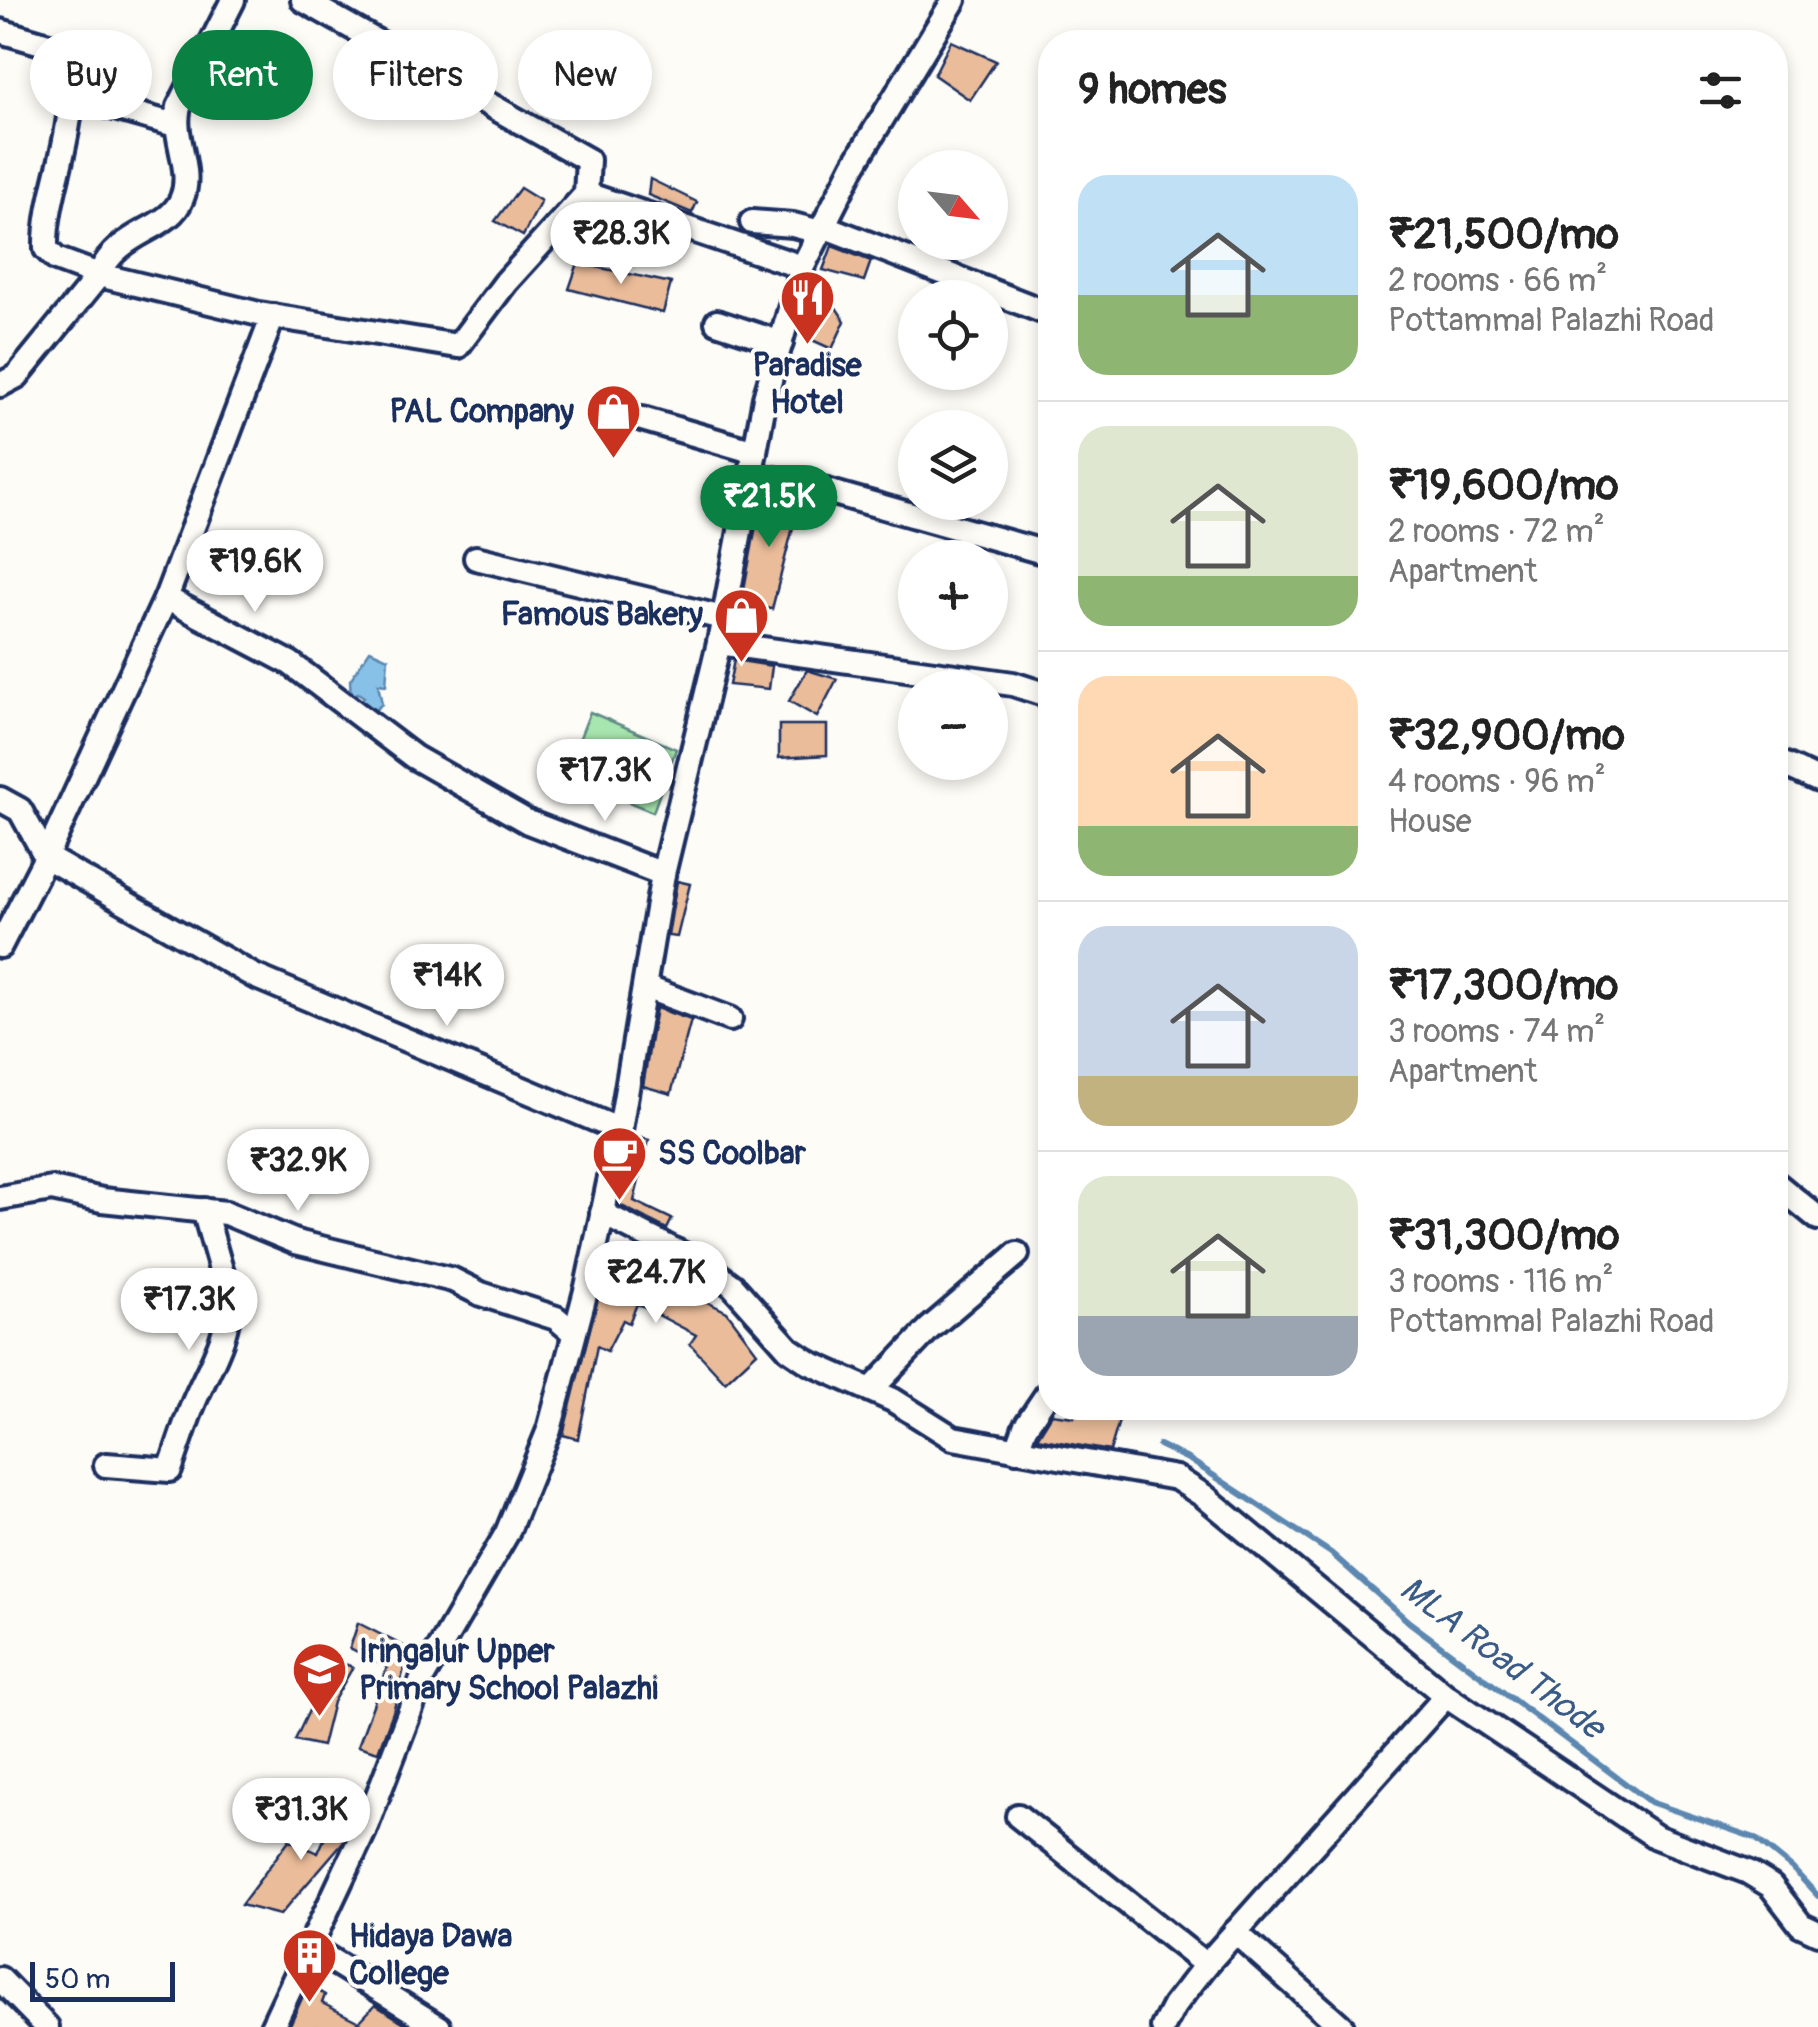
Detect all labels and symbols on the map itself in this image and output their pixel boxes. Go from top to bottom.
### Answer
north arrow [898,150,1008,260]
pin: ₹28.3K [540,202,702,287]
restaurant icon: Paradise Hotel [777,267,837,346]
place label: Paradise Hotel [752,346,863,423]
shop icon: PAL Company [583,382,643,461]
place label: PAL Company [390,392,574,432]
pin: ₹21.5K [688,465,850,550]
pin: ₹19.6K [174,530,336,615]
shop icon: Famous Bakery [712,585,772,664]
place label: Famous Bakery [501,595,703,635]
pin: ₹17.3K [524,739,686,824]
pin: ₹14K [388,944,506,1029]
cafe icon: SS Coolbar [589,1124,649,1203]
pin: ₹32.9K [217,1129,379,1214]
place label: SS Coolbar [658,1134,807,1174]
pin: ₹24.7K [575,1241,737,1326]
pin: ₹17.3K [108,1268,270,1353]
water label: MLA Road Thode [1391,1567,1616,1751]
place label: Iringalur Upper Primary School Palazhi [359,1632,658,1709]
school or university icon: Iringalur Upper Primary School Palazhi [290,1640,350,1719]
pin: ₹31.3K [220,1778,382,1863]
place label: Hidaya Dawa College [349,1917,513,1994]
building icon: Hidaya Dawa College [280,1925,340,2004]
scale bar [30,1957,175,2002]

